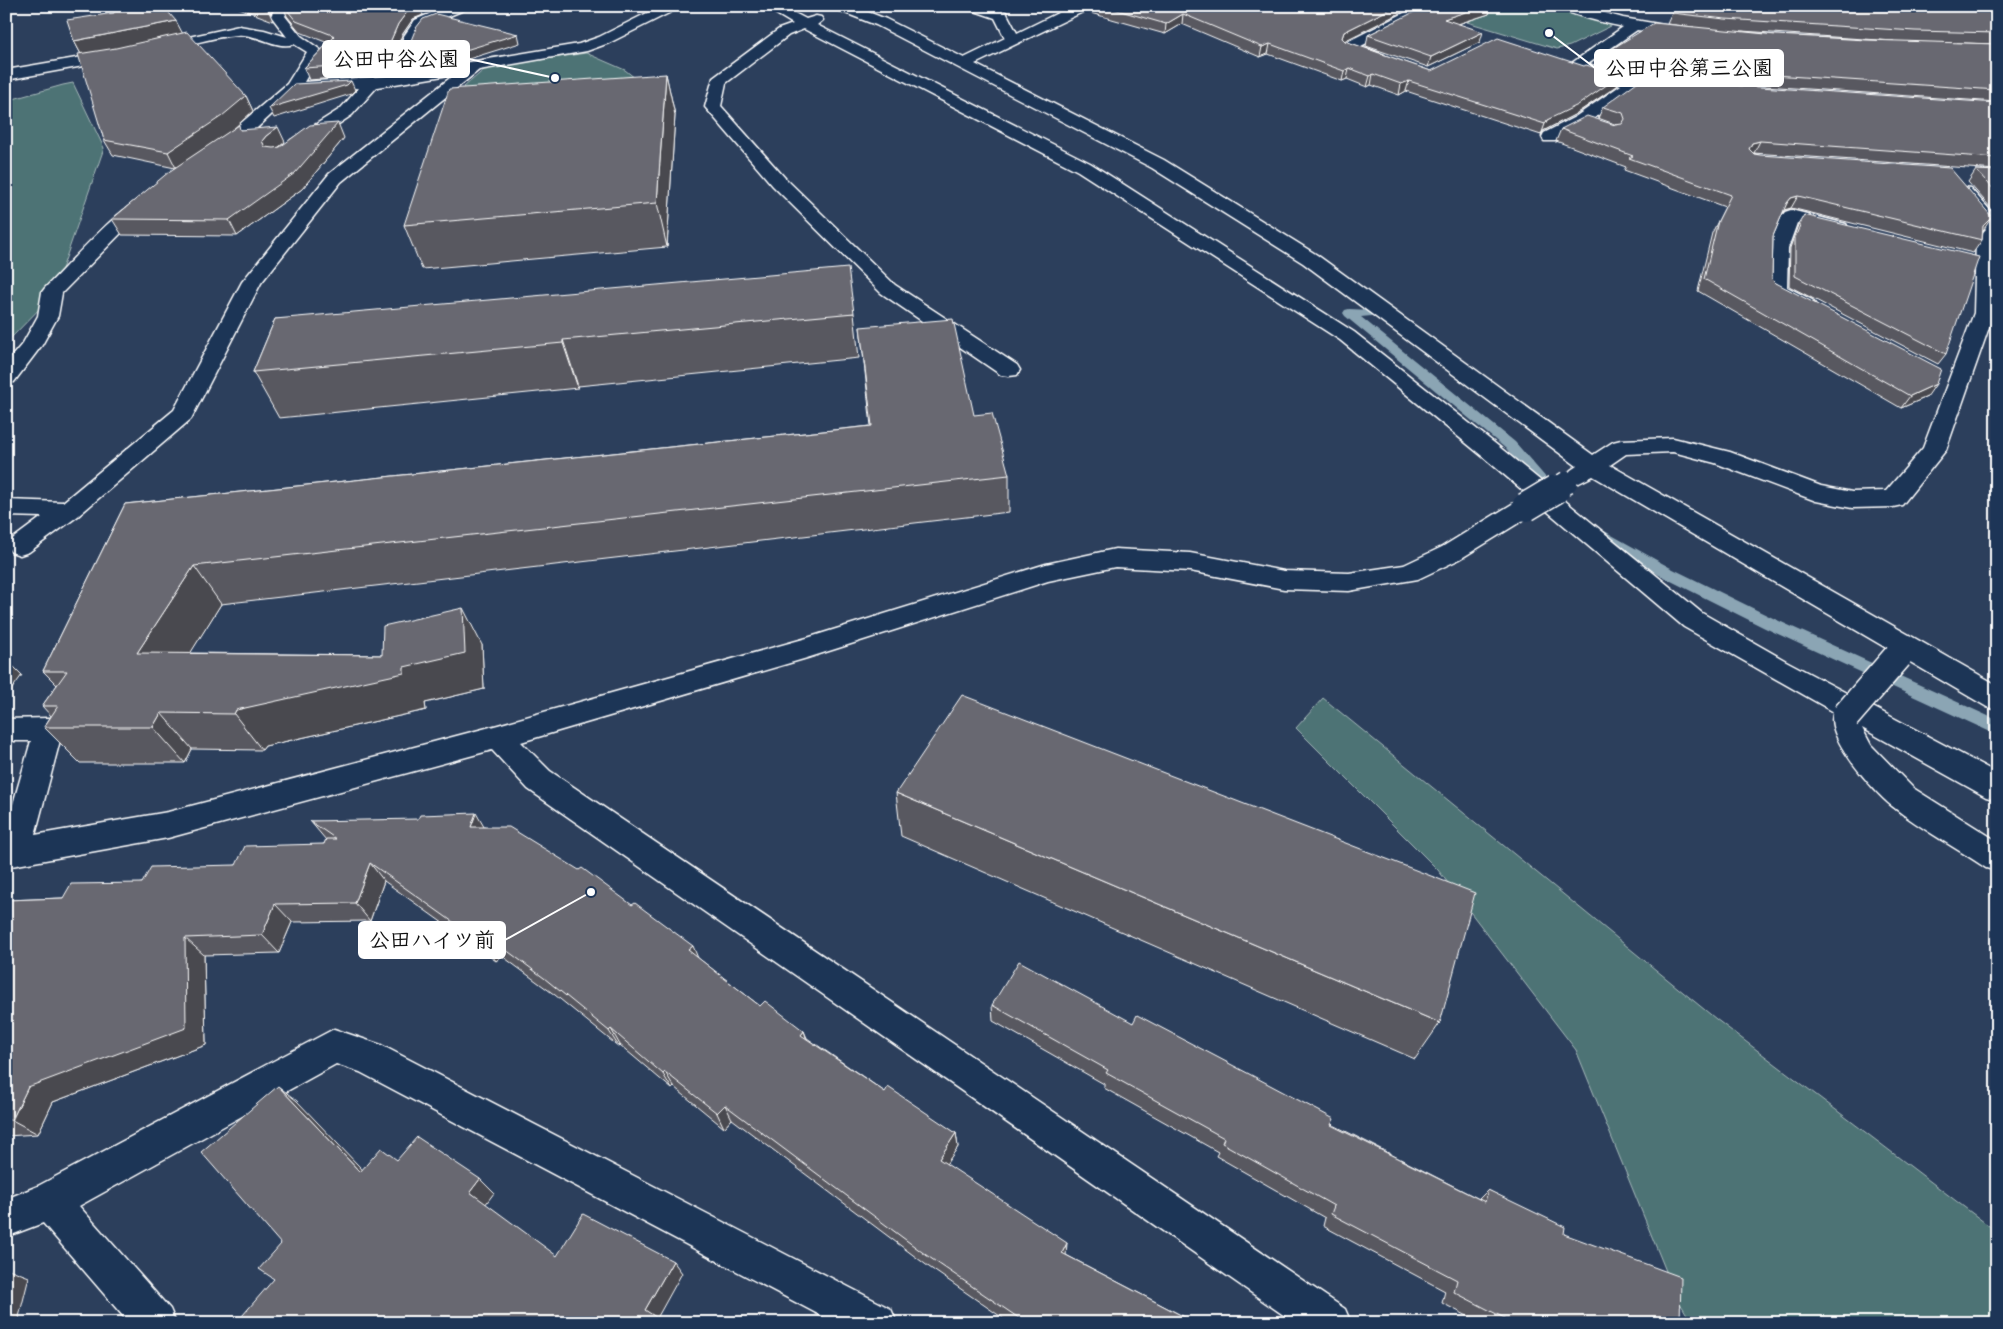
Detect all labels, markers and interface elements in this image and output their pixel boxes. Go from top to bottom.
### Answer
callout: 公田中谷公園 [323,41,469,77]
text: 公田中谷公園 [333,47,459,77]
callout: 公田中谷第三公園 [1595,50,1783,86]
text: 公田中谷第三公園 [1605,56,1773,86]
callout: 公田ハイツ前 [359,922,505,958]
text: 公田ハイツ前 [369,928,495,958]

